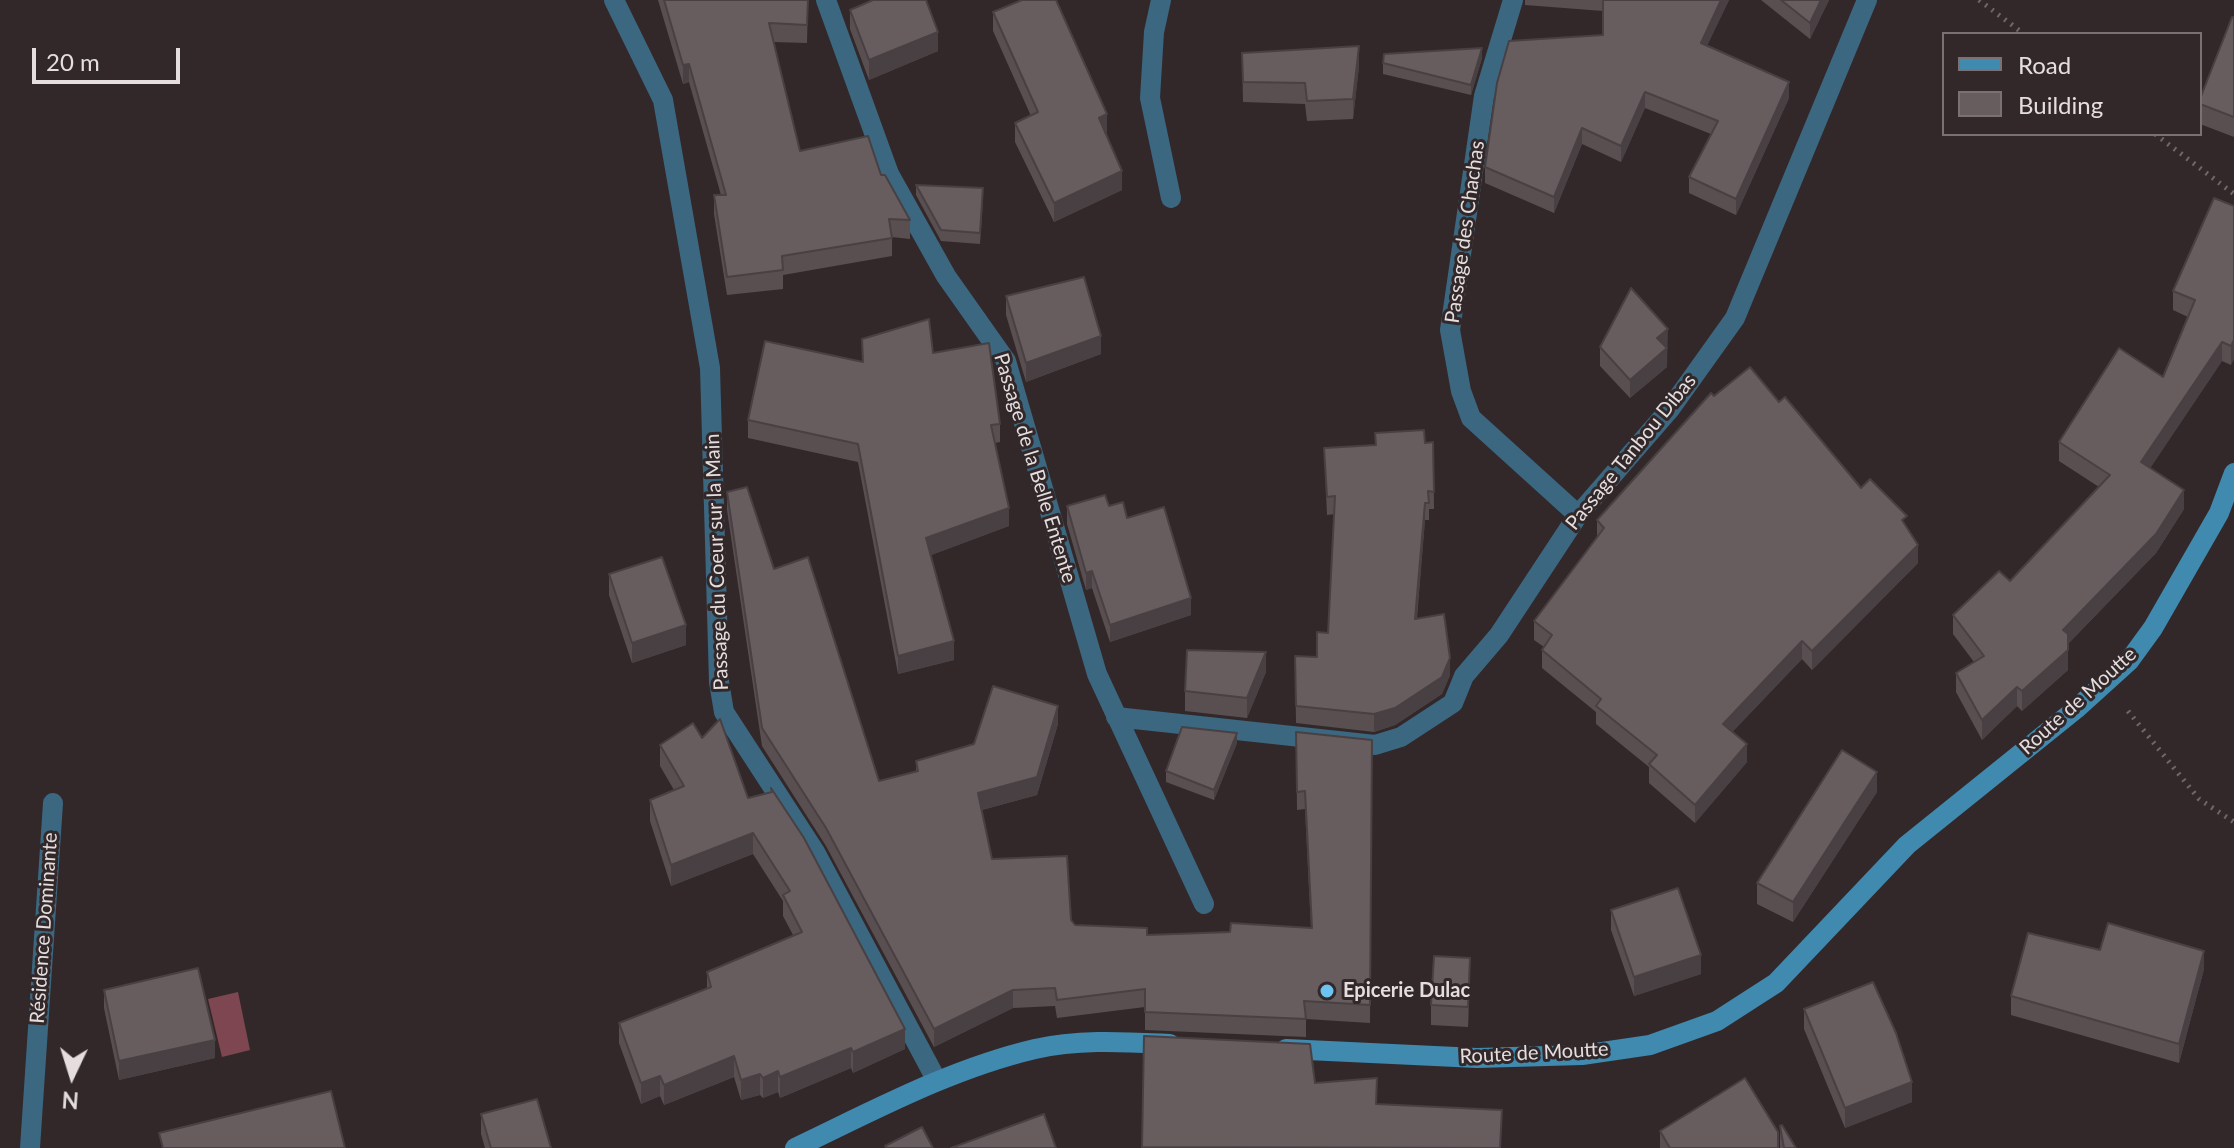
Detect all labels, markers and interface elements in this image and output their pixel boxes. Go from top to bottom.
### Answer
scale bar [36,32,184,82]
legend [1942,32,2202,136]
text: 20 m [46,47,100,76]
text: Road [2018,50,2071,79]
text: Building [2018,90,2103,119]
street label: Passage des Chachas [1440,139,1490,325]
street label: Passage de la Belle Entente [989,350,1081,586]
street label: Passage Tanbou Dibas [1561,369,1701,535]
street label: Passage du Coeur sur la Main [701,433,733,691]
street label: Route de Moutte [2015,642,2141,760]
street label: Résidence Dominante [25,832,63,1024]
place label: Epicerie Dulac [1343,979,1470,1003]
marker: Epicerie Dulac [1318,982,1336,1000]
north arrow [32,1036,112,1116]
street label: Route de Moutte [1459,1037,1609,1069]
text: N [61,1086,80,1114]

